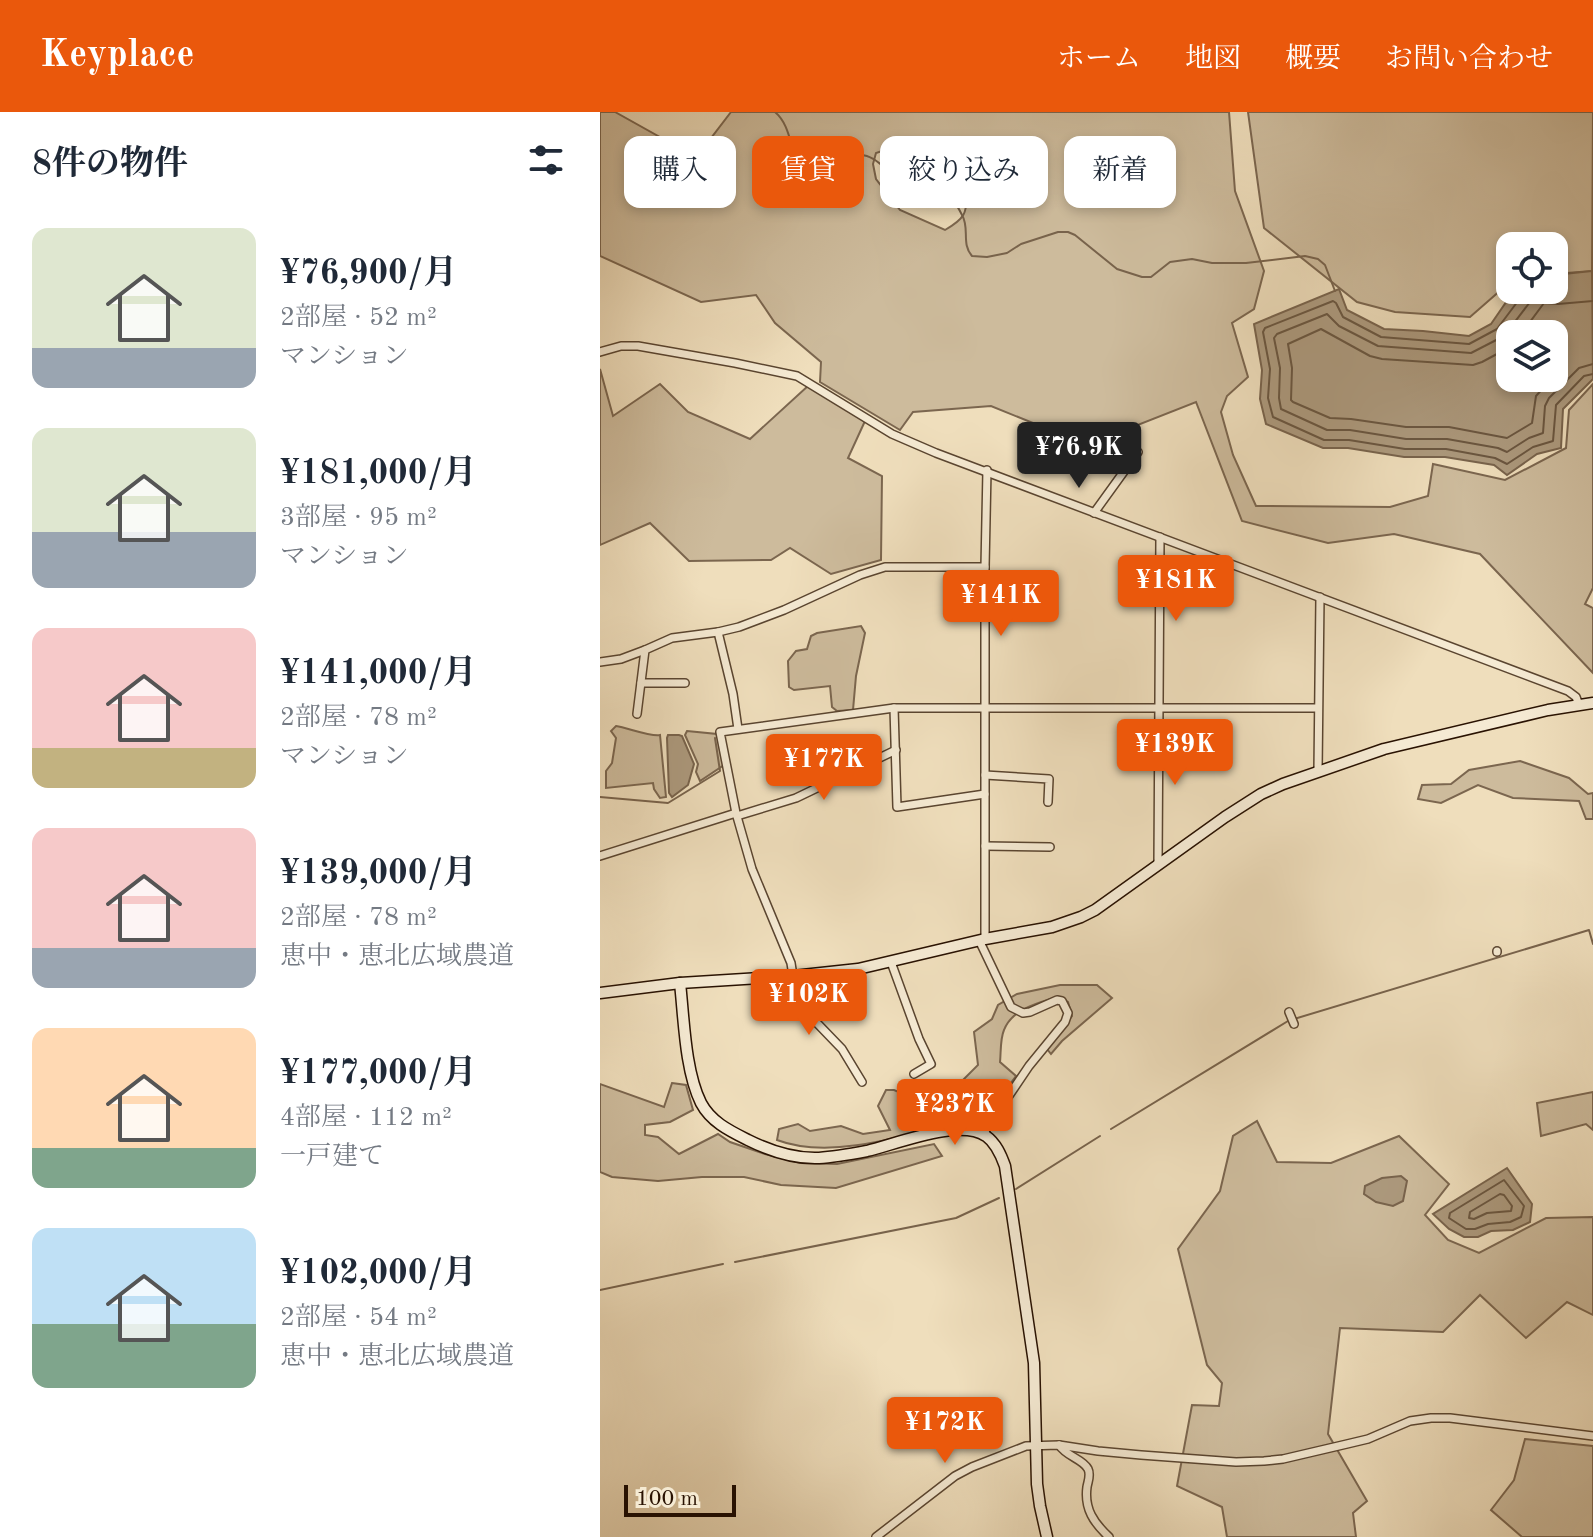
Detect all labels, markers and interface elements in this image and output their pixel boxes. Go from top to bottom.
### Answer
text: Keyplace [40,37,195,75]
text: ホーム [1057,46,1141,74]
text: 地図 [1185,46,1241,74]
text: 概要 [1285,46,1341,74]
text: お問い合わせ [1385,46,1553,74]
chip: 購入 [624,136,736,208]
chip: 賃貸 [752,136,864,208]
chip: 絞り込み [880,136,1048,208]
chip: 新着 [1064,136,1176,208]
icon: filters [524,138,568,182]
text: 8件の物件 [32,148,188,182]
map controls [1496,232,1568,392]
button: locate [1496,232,1568,304]
text: ¥76,900/月 [280,257,457,291]
icon: home [96,260,192,356]
text: 2部屋 · 52 m² [280,305,437,331]
button: layers [1496,320,1568,392]
text: マンション [280,344,409,370]
pin: ¥76.9K [1014,422,1144,490]
text: ¥76.9K [1035,435,1123,461]
text: ¥181,000/月 [280,457,477,491]
icon: home [96,460,192,556]
text: 3部屋 · 95 m² [280,505,437,531]
text: マンション [280,544,409,570]
pin: ¥181K [1120,555,1232,623]
text: ¥181K [1136,568,1216,594]
pin: ¥141K [945,570,1057,638]
text: ¥141K [961,583,1041,609]
text: ¥141,000/月 [280,657,477,691]
icon: home [96,660,192,756]
text: 2部屋 · 78 m² [280,705,437,731]
pin: ¥139K [1119,719,1231,787]
text: ¥139K [1135,732,1215,758]
pin: ¥177K [768,734,880,802]
text: マンション [280,744,409,770]
text: ¥177K [784,747,864,773]
text: ¥139,000/月 [280,857,477,891]
icon: home [96,860,192,956]
text: 2部屋 · 78 m² [280,905,437,931]
text: 恵中・恵北広域農道 [280,944,514,970]
pin: ¥102K [753,969,865,1037]
text: ¥102K [769,982,849,1008]
text: ¥177,000/月 [280,1057,477,1091]
icon: home [96,1060,192,1156]
pin: ¥237K [899,1079,1011,1147]
text: ¥237K [915,1092,995,1118]
text: 4部屋 · 112 m² [280,1105,452,1131]
text: 一戸建て [280,1144,384,1170]
text: ¥102,000/月 [280,1257,477,1291]
icon: home [96,1260,192,1356]
text: 2部屋 · 54 m² [280,1305,437,1331]
text: 恵中・恵北広域農道 [280,1344,514,1370]
pin: ¥172K [889,1397,1001,1465]
text: ¥172K [905,1410,985,1436]
scale bar [624,1481,736,1517]
text: 100 m [636,1488,698,1510]

